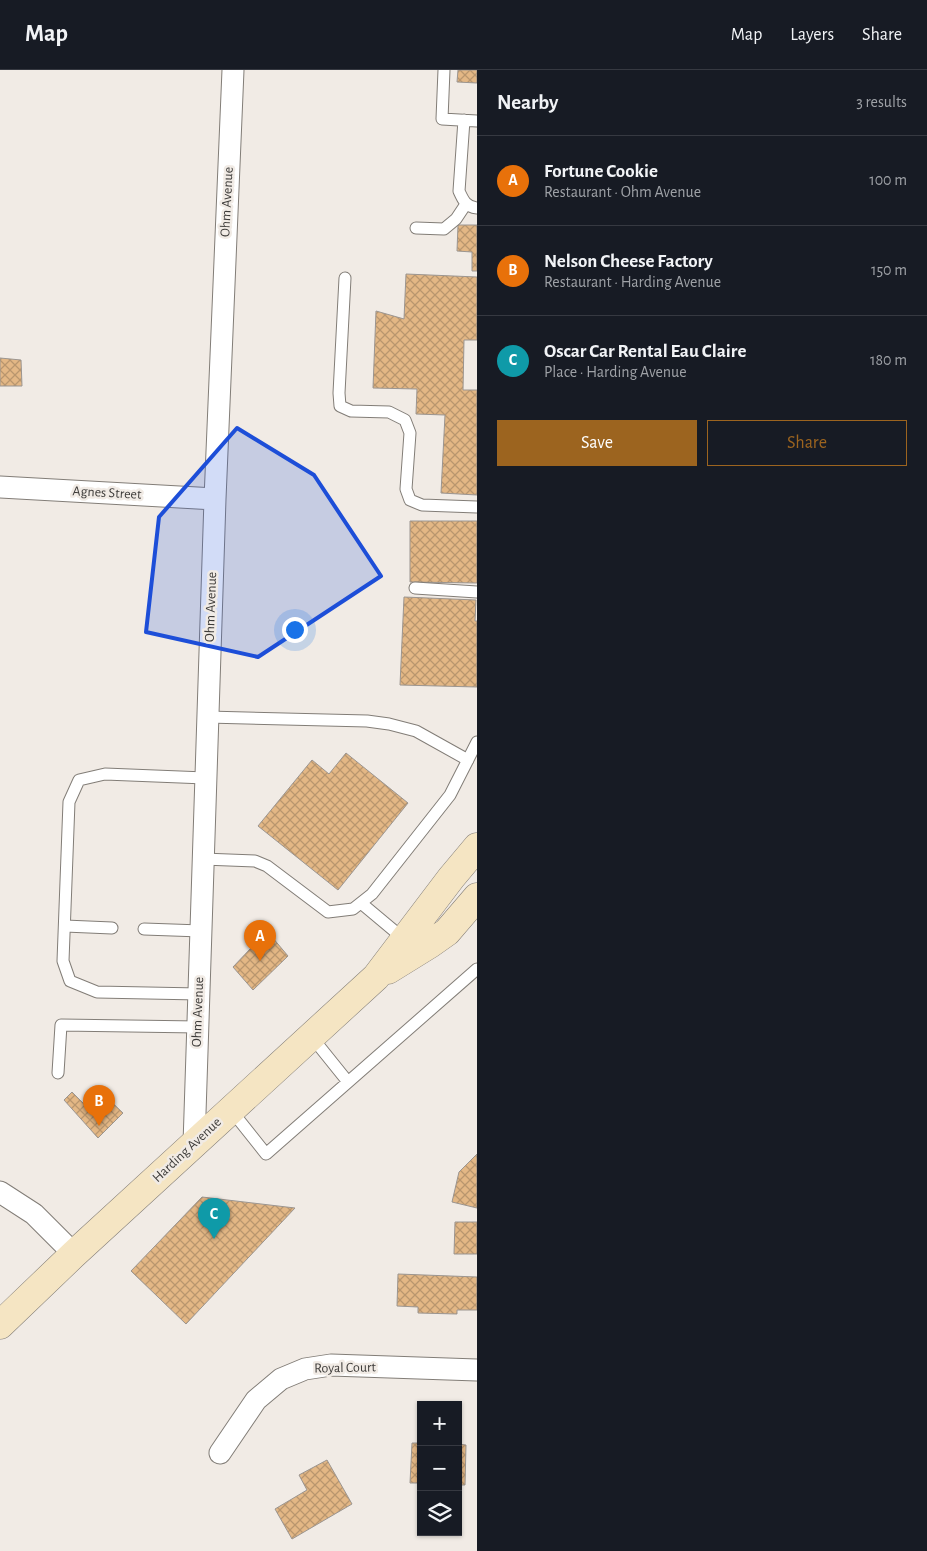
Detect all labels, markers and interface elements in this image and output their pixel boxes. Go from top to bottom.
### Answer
text: Map [25,22,68,46]
text: Map [731,26,762,44]
text: Layers [790,26,834,44]
text: Share [862,26,902,44]
text: Nearby [497,92,558,113]
text: 3 results [856,94,907,110]
text: Fortune Cookie [544,162,658,181]
street label: Ohm Avenue [218,167,236,237]
text: A [508,172,518,188]
text: 100 m [869,172,907,188]
text: Restaurant · Ohm Avenue [544,184,701,200]
text: Nelson Cheese Factory [544,252,713,271]
text: B [508,262,518,278]
text: 150 m [871,262,907,278]
text: Restaurant · Harding Avenue [544,274,721,290]
text: Oscar Car Rental Eau Claire [544,342,746,361]
text: C [509,352,517,368]
text: 180 m [870,352,907,368]
text: Place · Harding Avenue [544,364,687,380]
button: Save [497,420,697,466]
button: Share [707,420,907,466]
street label: Agnes Street [72,484,142,502]
street label: Ohm Avenue [203,572,219,642]
your location [282,617,308,643]
pin: A [244,920,276,961]
street label: Ohm Avenue [190,977,206,1047]
pin: B [83,1085,115,1126]
street label: Harding Avenue [150,1115,224,1185]
pin: C [198,1198,230,1239]
street label: Royal Court [314,1360,377,1376]
map controls [417,1401,462,1536]
button: + [417,1401,462,1446]
button: − [417,1446,462,1491]
button: layers [417,1491,462,1536]

